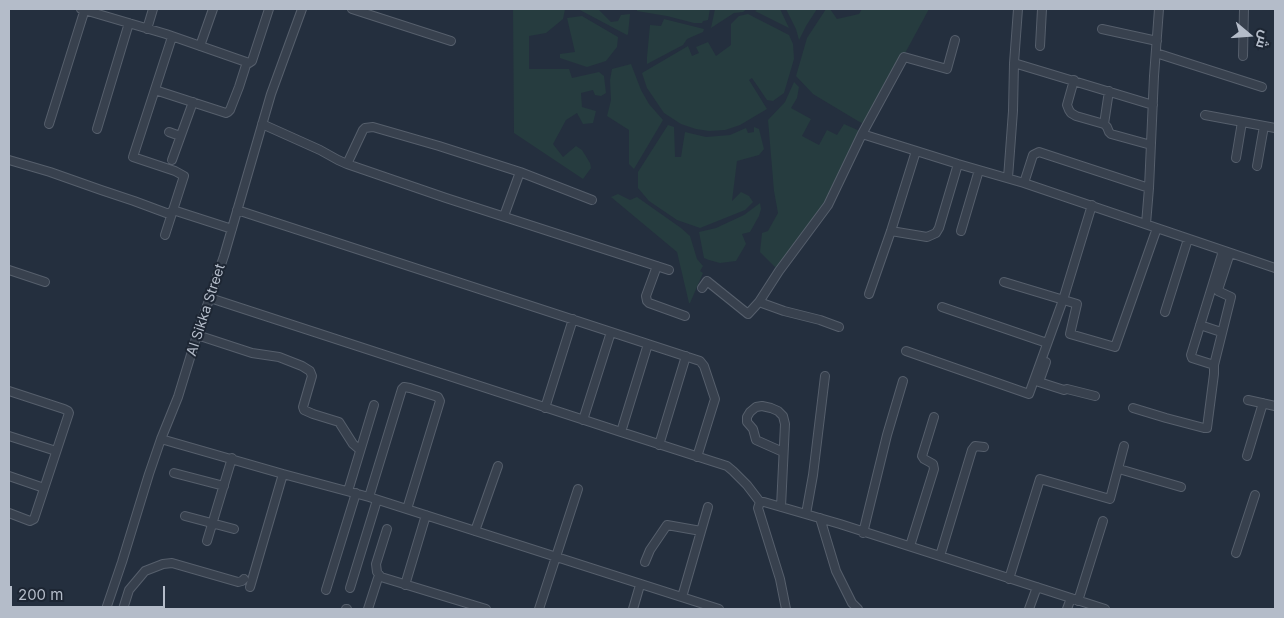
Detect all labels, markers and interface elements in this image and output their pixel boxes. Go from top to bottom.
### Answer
north arrow [1224,10,1274,60]
text: ش [1253,29,1275,51]
street label: Al Sikka Street [183,262,229,358]
scale bar [12,576,168,608]
text: 200 m [18,585,63,604]

